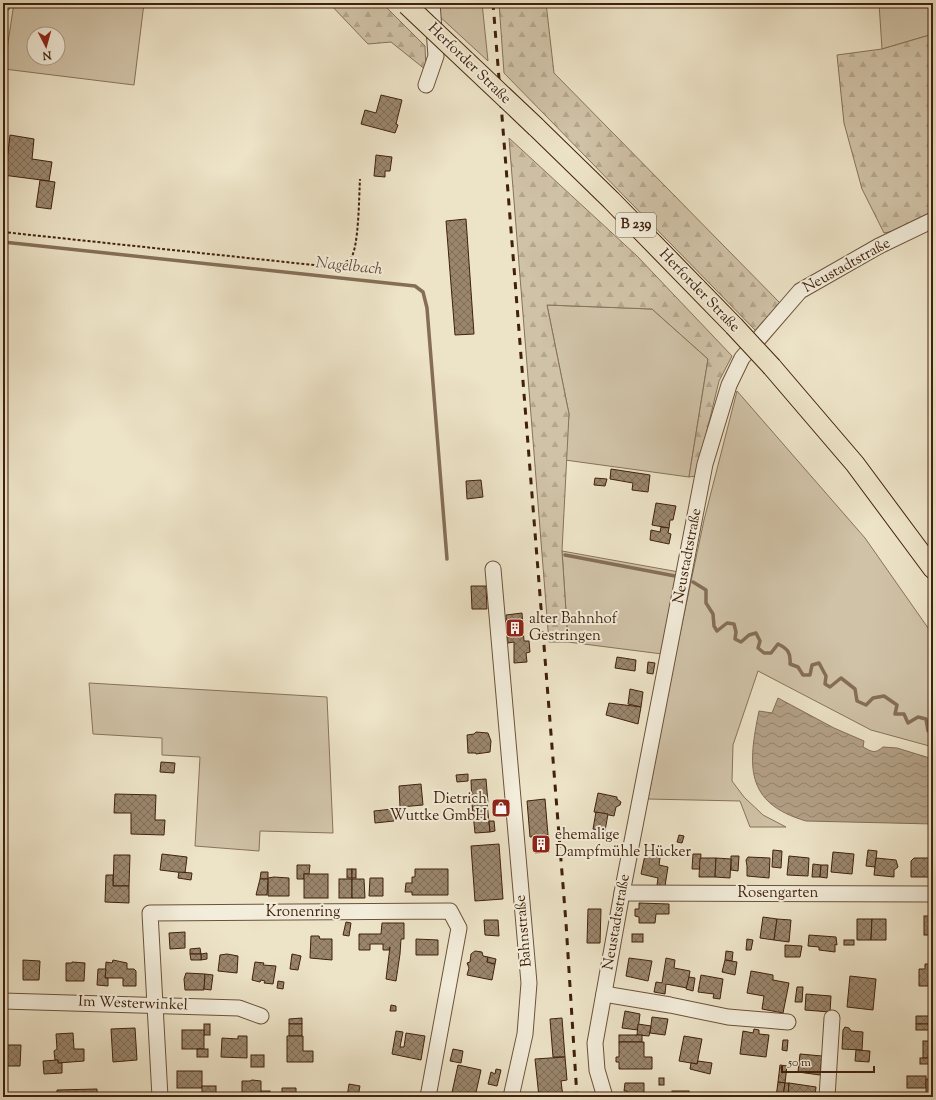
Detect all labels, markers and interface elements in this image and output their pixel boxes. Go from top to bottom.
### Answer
street label: Herforder Straße [423,19,515,109]
north arrow [26,26,66,66]
text: N [42,46,53,63]
road number: B 239 [616,213,656,237]
street label: Neustadtstraße [799,233,895,299]
street label: Herforder Straße [654,245,744,337]
water label: Nagelbach [314,252,384,282]
street label: Neustadtstraße [668,506,708,606]
place label: alter Bahnhof Gestringen [529,609,618,647]
building icon: alter Bahnhof Gestringen [504,617,526,639]
place label: Dietrich Wuttke GmbH [390,789,487,827]
shop icon: Dietrich Wuttke GmbH [490,797,512,819]
place label: ehemalige Dampfmühle Hücker [555,825,692,863]
building icon: ehemalige Dampfmühle Hücker [530,833,552,855]
street label: Neustadtstraße [598,872,636,972]
street label: Rosengarten [738,883,819,904]
street label: Bahnstraße [510,894,538,968]
street label: Kronenring [266,902,340,923]
street label: Im Westerwinkel [78,992,188,1016]
scale bar [782,1048,874,1074]
text: 50 m [787,1054,811,1072]

